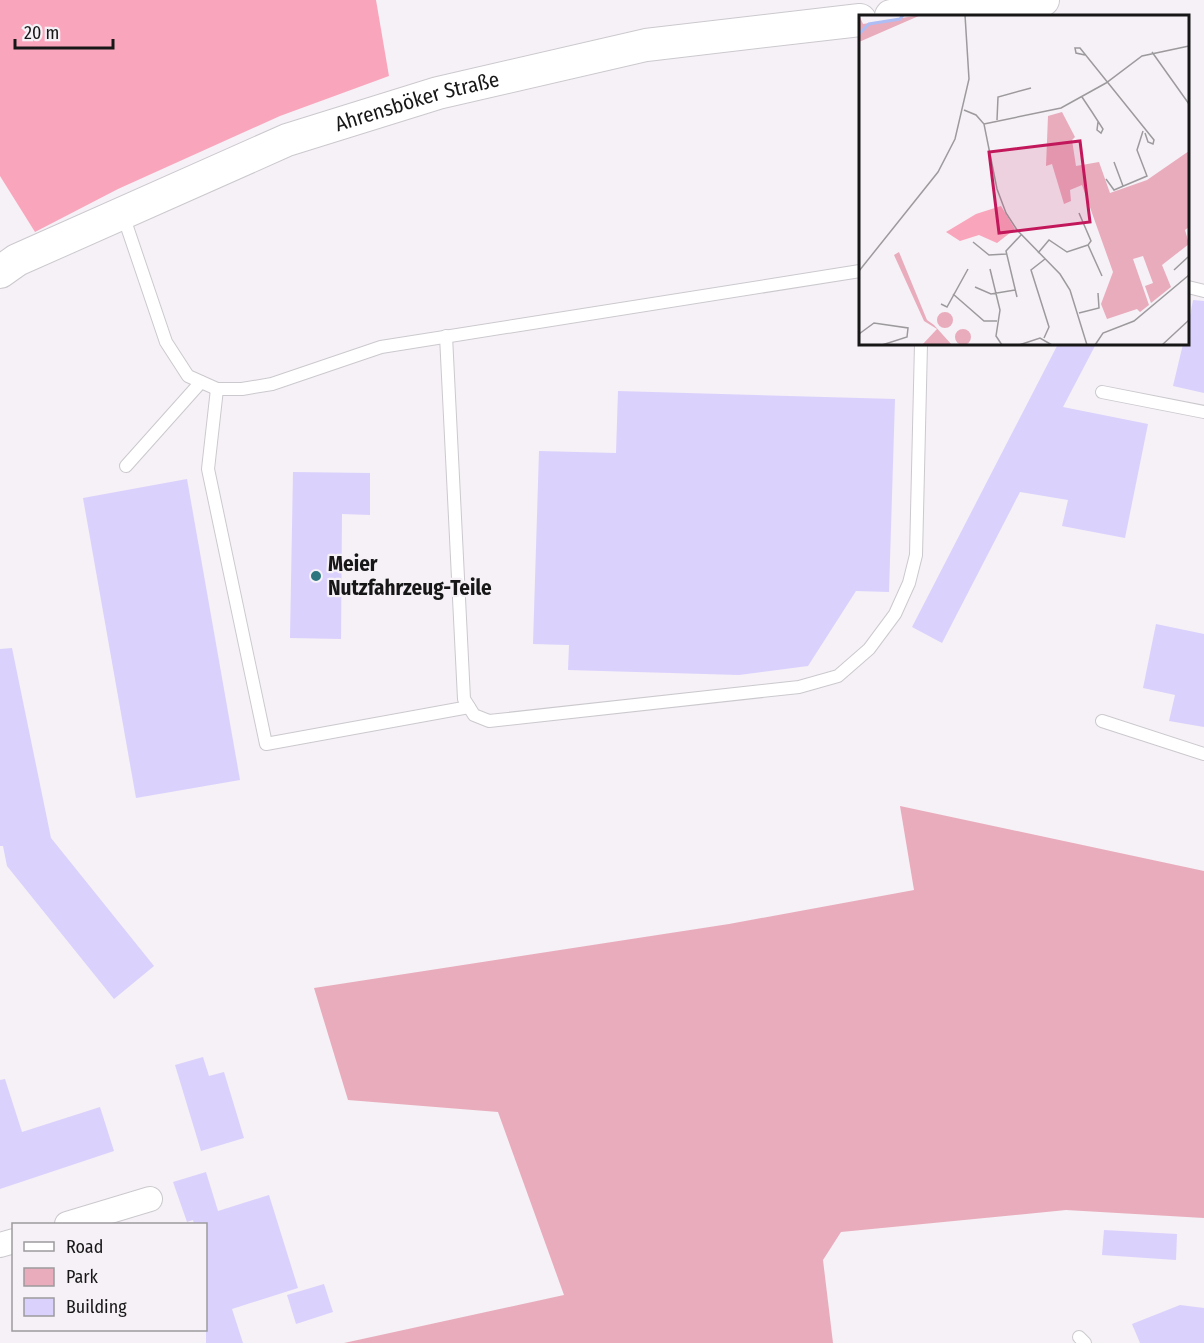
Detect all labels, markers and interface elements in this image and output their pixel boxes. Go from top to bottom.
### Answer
scale bar [15,12,112,50]
inset map [859,15,1189,345]
text: 20 m [24,22,59,44]
street label: Ahrensböker Straße [332,66,502,137]
place label: Meier Nutzfahrzeug-Teile [328,551,492,601]
marker: Meier Nutzfahrzeug-Teile [309,569,323,583]
legend [12,1223,207,1331]
text: Road [66,1236,103,1258]
text: Park [66,1266,99,1288]
text: Building [66,1296,127,1318]

